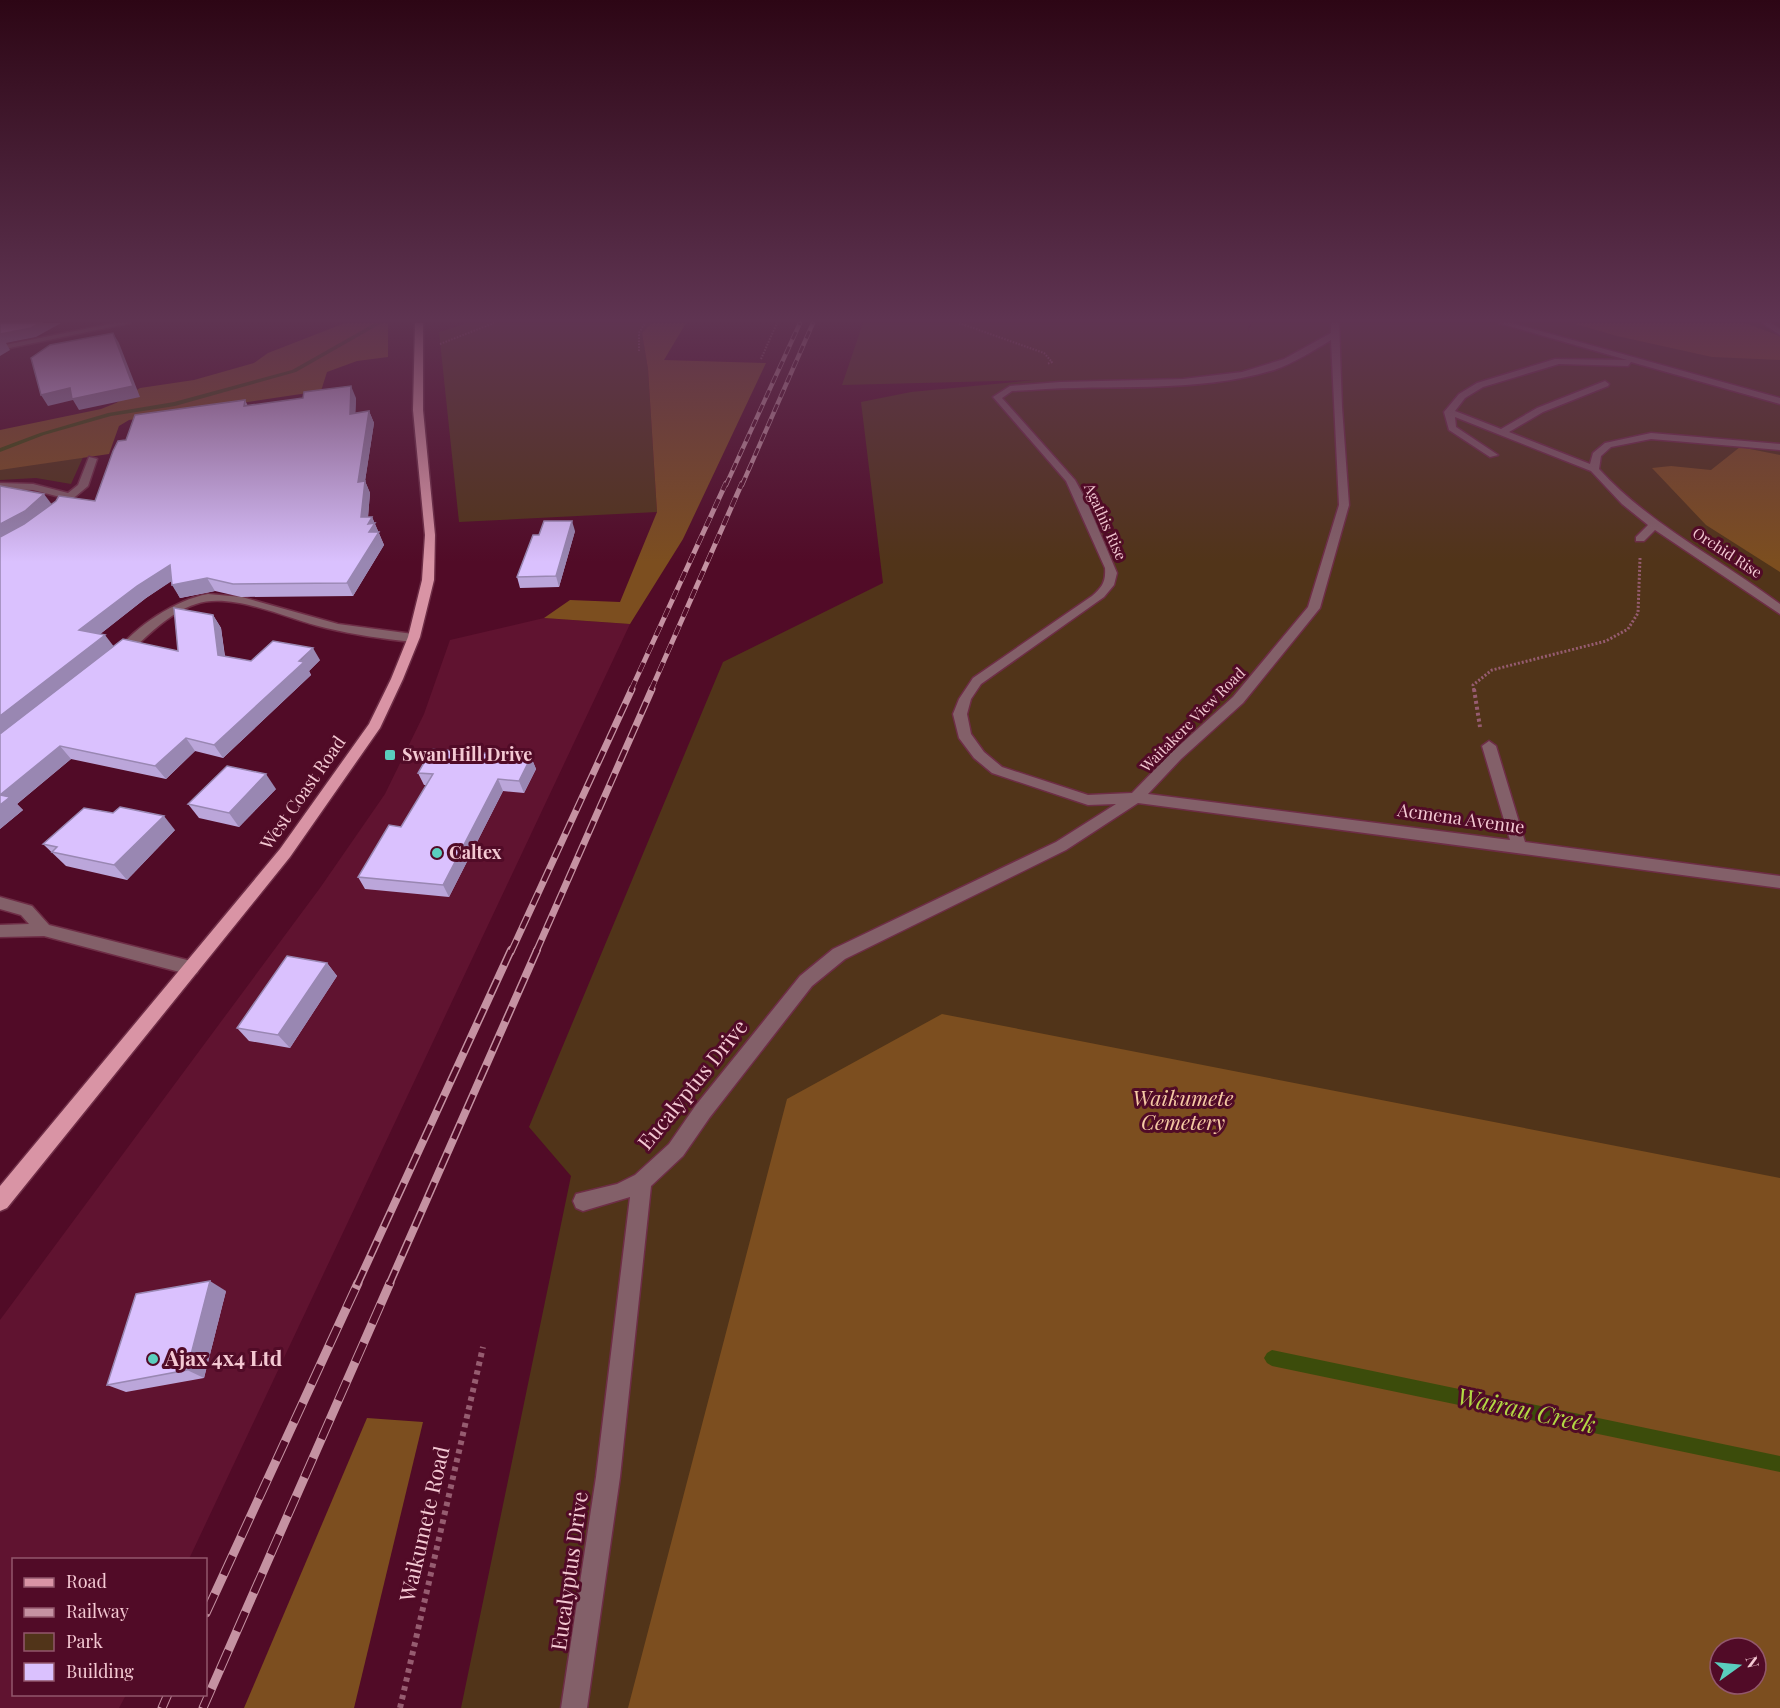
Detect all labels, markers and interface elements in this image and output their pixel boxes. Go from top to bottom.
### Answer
street label: Agathis Rise [1080,479,1132,563]
street label: Orchid Rise [1689,522,1766,582]
street label: Waitakere View Road [1135,663,1249,777]
street label: West Coast Road [253,730,351,855]
place label: Swan Hill Drive [402,742,532,766]
marker: Swan Hill Drive [383,748,397,762]
street label: Acmena Avenue [1395,797,1526,839]
place label: Caltex [449,840,502,864]
marker: Caltex [430,846,444,860]
street label: Eucalyptus Drive [630,1013,753,1155]
park label: Waikumete Cemetery [1133,1083,1233,1135]
place label: Ajax 4x4 Ltd [164,1343,283,1371]
marker: Ajax 4x4 Ltd [146,1352,160,1366]
water label: Wairau Creek [1454,1379,1599,1439]
street label: Waikumete Road [391,1443,455,1605]
street label: Eucalyptus Drive [543,1490,593,1652]
legend [12,1558,207,1696]
text: Road [66,1569,107,1593]
text: Railway [66,1599,129,1623]
text: Park [66,1629,103,1653]
north arrow [1708,1636,1768,1696]
text: N [1741,1654,1765,1671]
text: Building [66,1659,134,1683]

